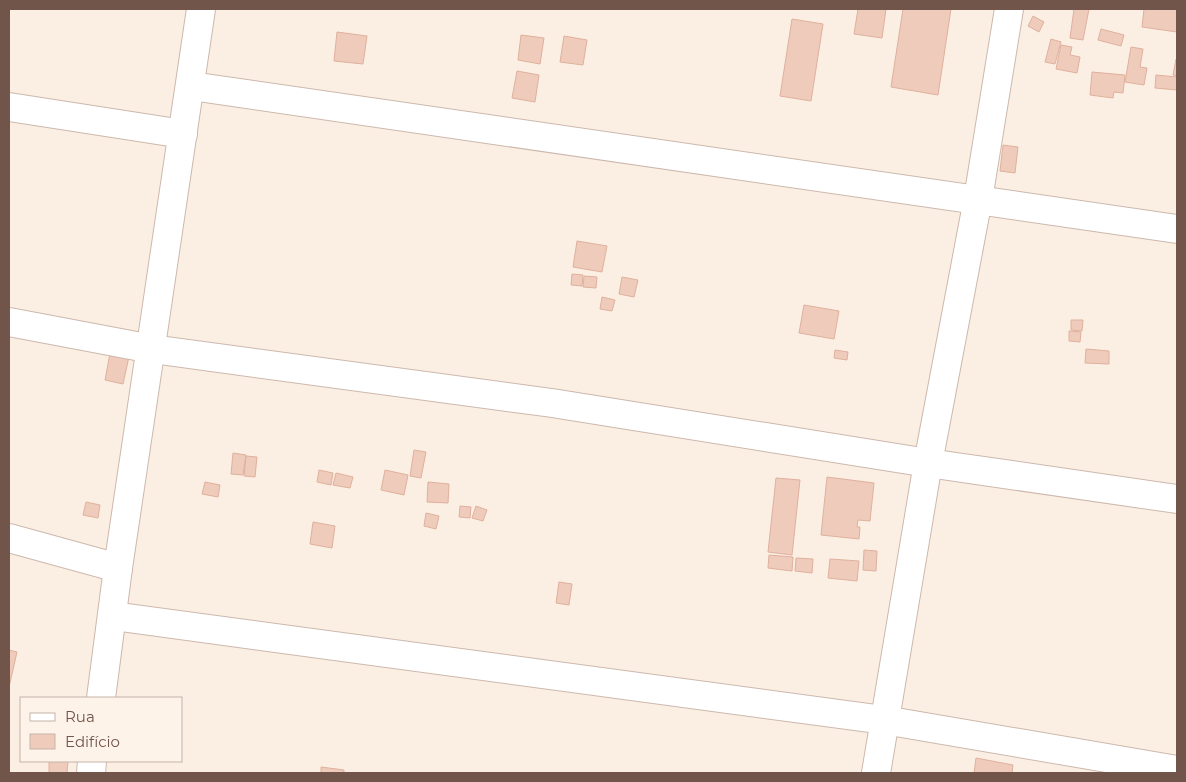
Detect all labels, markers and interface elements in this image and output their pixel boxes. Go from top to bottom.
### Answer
legend [20,697,182,762]
text: Rua [65,707,95,726]
text: Edifício [65,732,120,751]

